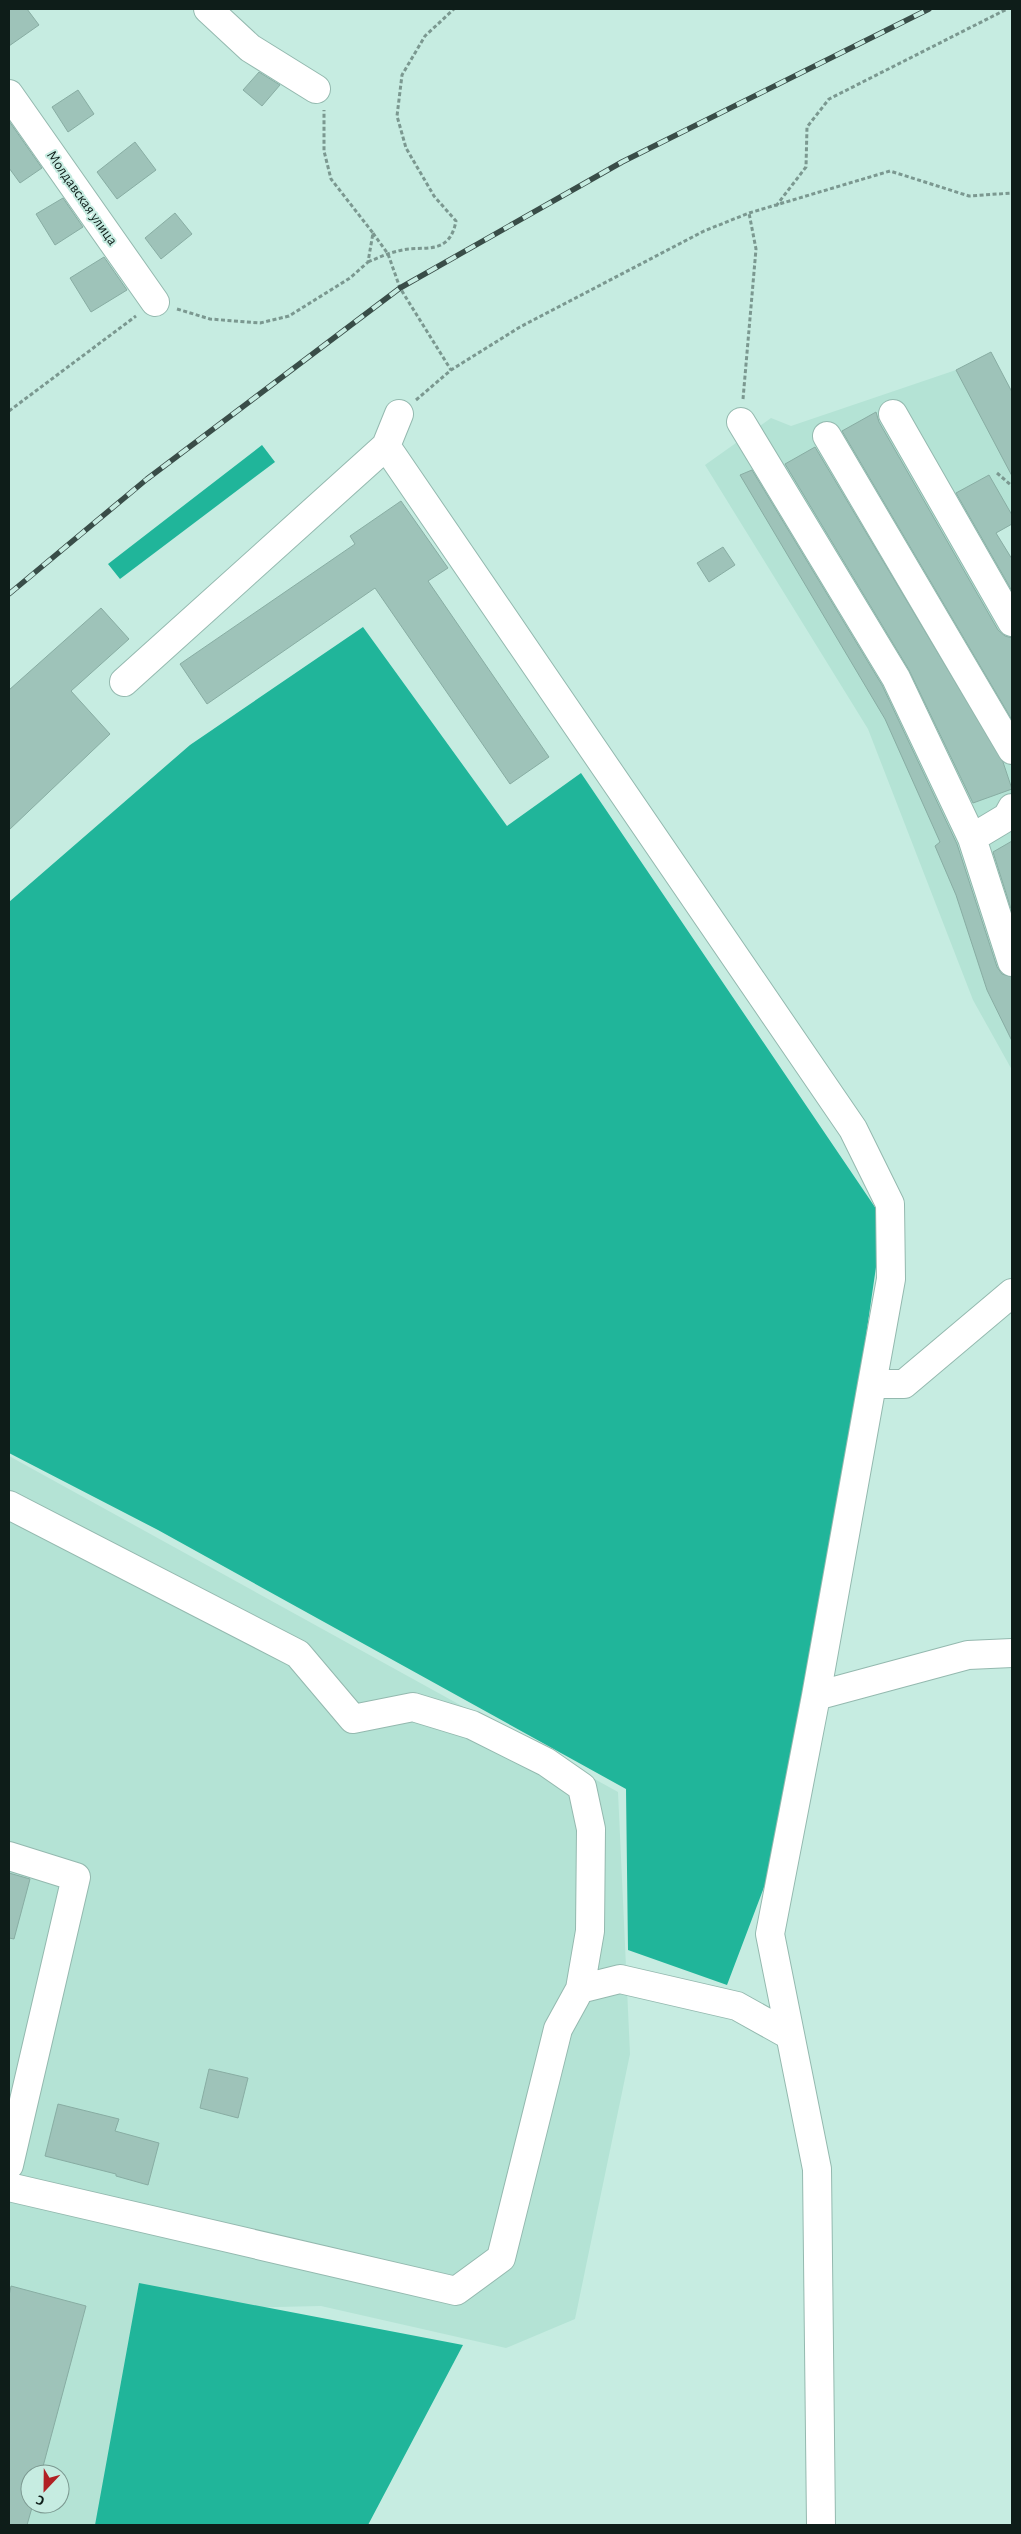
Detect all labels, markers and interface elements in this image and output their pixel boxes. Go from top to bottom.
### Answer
street label: Молдавская улица [44,148,120,248]
north arrow [20,2464,70,2514]
text: С [34,2492,47,2508]

